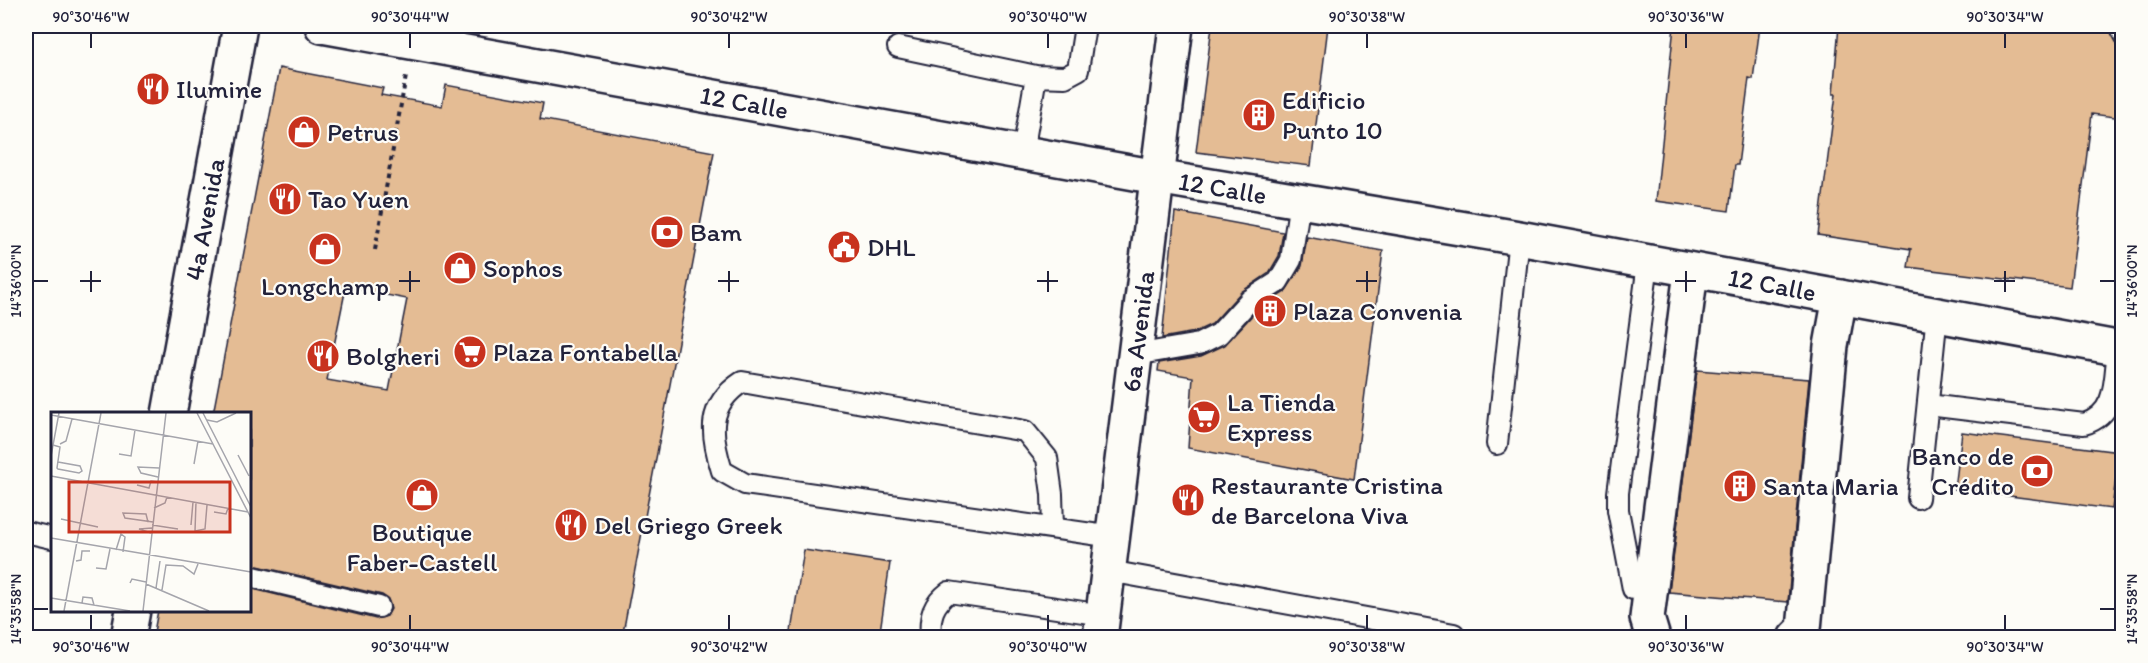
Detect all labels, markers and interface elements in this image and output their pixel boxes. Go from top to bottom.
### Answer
text: 90°30'46"W [53,8,130,26]
text: 90°30'44"W [371,8,449,26]
text: 90°30'42"W [691,8,768,26]
text: 90°30'40"W [1009,8,1087,26]
text: 90°30'38"W [1329,8,1405,26]
text: 90°30'36"W [1648,8,1724,26]
text: 90°30'34"W [1966,8,2044,26]
restaurant icon: Ilumine [135,71,171,107]
place label: Ilumine [176,73,262,105]
street label: 12 Calle [698,79,791,126]
place label: Edificio Punto 10 [1282,84,1383,146]
building icon: Edificio Punto 10 [1241,97,1277,133]
shop icon: Petrus [286,114,322,150]
place label: Petrus [327,116,399,148]
street label: 4a Avenida [178,155,232,283]
street label: 12 Calle [1176,165,1269,211]
restaurant icon: Tao Yuen [267,181,303,217]
place label: Tao Yuen [308,183,409,215]
bank icon: Bam [649,214,685,250]
place label: Bam [690,216,742,248]
public building icon: DHL [826,229,862,265]
shop icon: Longchamp [307,231,343,267]
place label: DHL [867,231,915,263]
text: 14°36'00"N [7,244,25,318]
text: 14°36'00"N [2123,244,2141,318]
shop icon: Sophos [442,250,478,286]
place label: Sophos [483,252,563,284]
street label: 12 Calle [1725,261,1819,308]
street label: 6a Avenida [1115,268,1162,394]
place label: Longchamp [261,270,389,302]
building icon: Plaza Convenia [1252,293,1288,329]
place label: Plaza Convenia [1293,295,1463,327]
supermarket icon: Plaza Fontabella [452,334,488,370]
place label: Plaza Fontabella [493,336,679,368]
restaurant icon: Bolgheri [305,338,341,374]
place label: Bolgheri [346,340,440,372]
place label: La Tienda Express [1227,386,1336,448]
supermarket icon: La Tienda Express [1186,399,1222,435]
inset map [51,412,250,612]
place label: Banco de Crédito [1911,440,2014,502]
bank icon: Banco de Crédito [2019,453,2055,489]
building icon: Santa Maria [1722,468,1758,504]
place label: Restaurante Cristina de Barcelona Viva [1211,469,1443,531]
place label: Santa Maria [1763,470,1899,502]
shop icon: Boutique Faber-Castell [404,477,440,513]
restaurant icon: Restaurante Cristina de Barcelona Viva [1170,482,1206,518]
restaurant icon: Del Griego Greek [553,507,589,543]
place label: Del Griego Greek [594,509,783,541]
place label: Boutique Faber-Castell [347,516,497,578]
text: 14°35'58"N [7,574,25,644]
text: 14°35'58"N [2123,574,2141,644]
text: 90°30'46"W [53,638,130,656]
text: 90°30'44"W [371,638,449,656]
text: 90°30'42"W [691,638,768,656]
text: 90°30'40"W [1009,638,1087,656]
text: 90°30'38"W [1329,638,1405,656]
text: 90°30'36"W [1648,638,1724,656]
text: 90°30'34"W [1966,638,2044,656]

